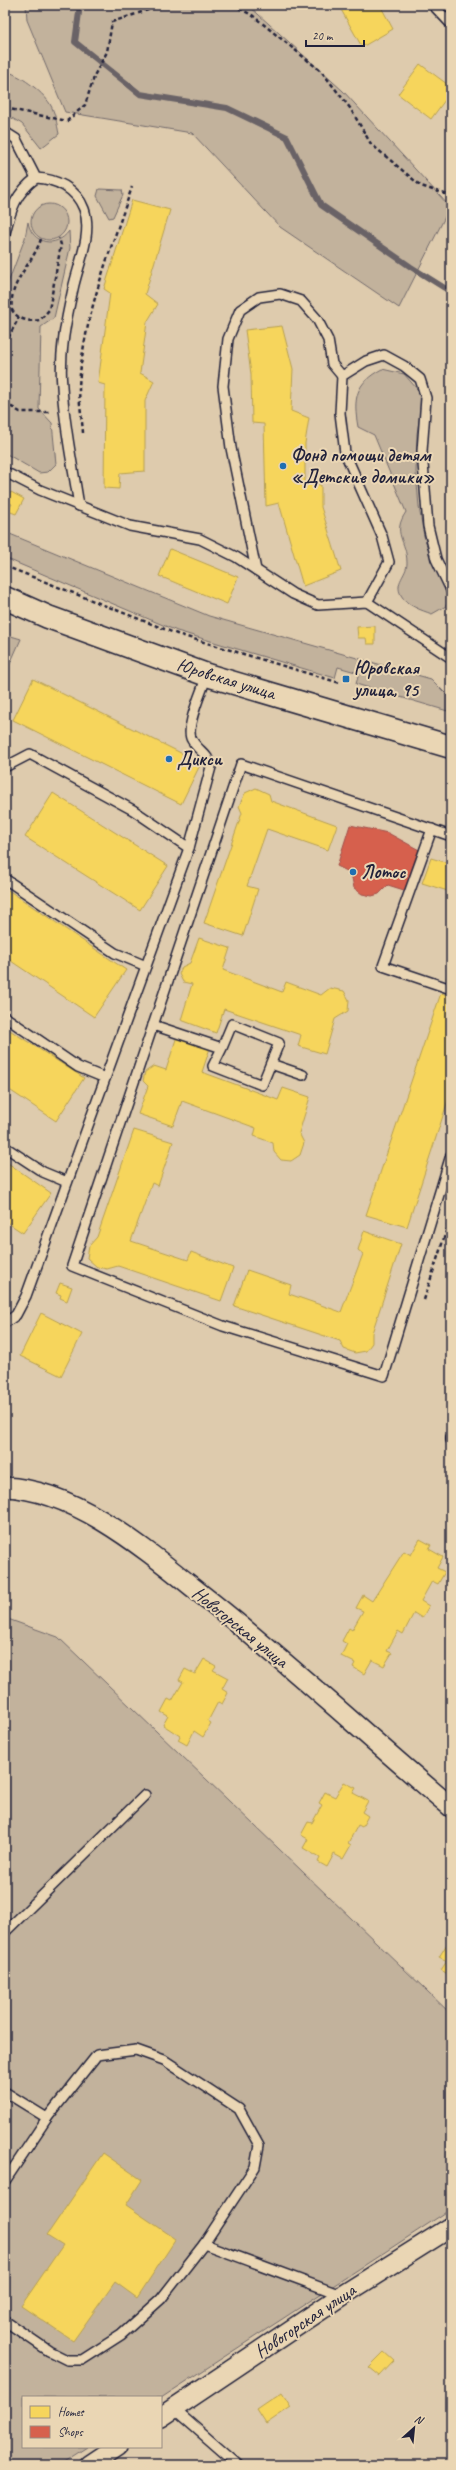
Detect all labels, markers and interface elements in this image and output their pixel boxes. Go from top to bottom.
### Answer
scale bar [306,22,364,48]
text: 20 m [312,28,334,44]
place label: Фонд помощи детям «Детские домики» [291,443,435,489]
marker: Фонд помощи детям «Детские домики» [278,461,288,471]
street label: Юровская улица [174,653,280,706]
place label: Юровская улица, 95 [352,656,420,702]
marker: Юровская улица, 95 [341,674,351,684]
place label: Дикси [177,747,224,771]
marker: Дикси [164,754,174,764]
place label: Лотос [361,860,406,884]
marker: Лотос [348,867,358,877]
street label: Новогорская улица [187,1581,294,1674]
street label: Новогорская улица [250,2278,361,2364]
legend [22,2396,162,2448]
text: Homes [58,2404,85,2420]
north arrow [394,2408,434,2448]
text: N [412,2411,427,2428]
text: Shops [58,2424,83,2440]

